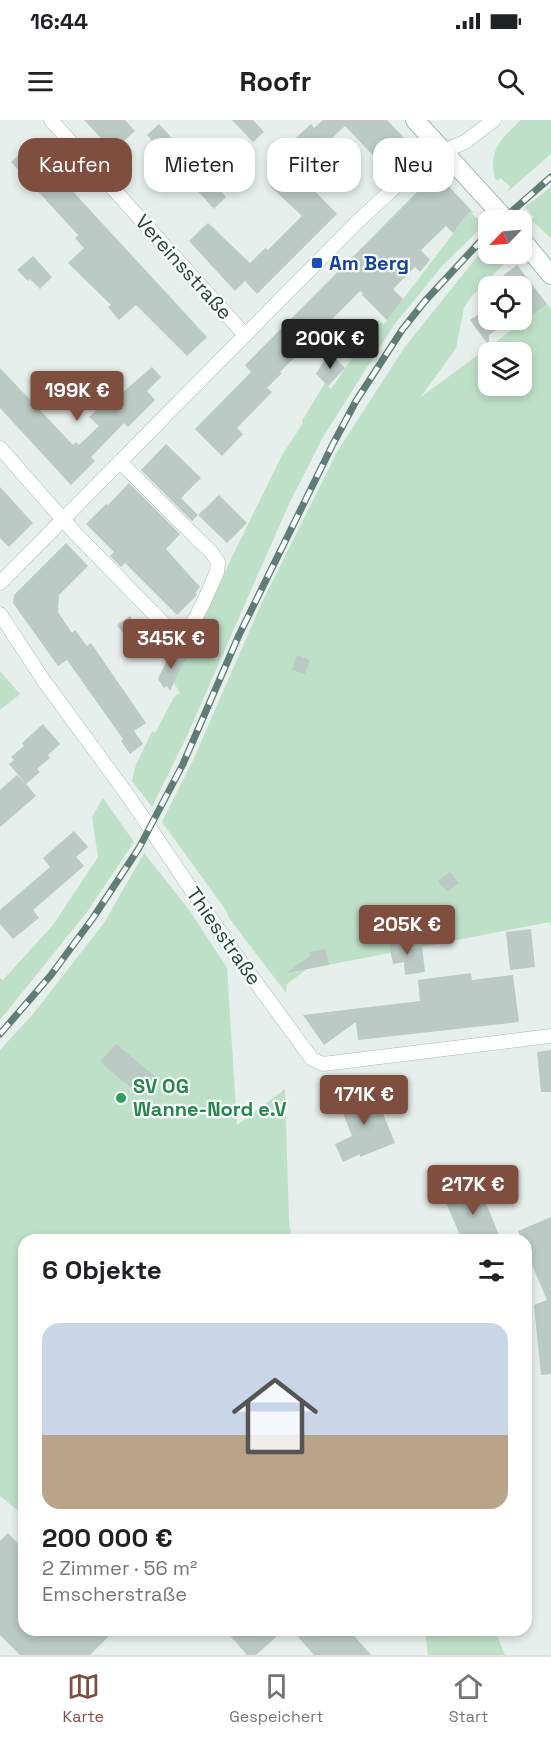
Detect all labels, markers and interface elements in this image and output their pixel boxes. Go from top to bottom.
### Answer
text: 16:44 [30,7,88,35]
text: Roofr [239,64,312,99]
icon: menu [24,65,57,98]
icon: search [494,65,527,98]
chip: Kaufen [18,138,132,192]
chip: Mieten [144,138,255,192]
chip: Filter [267,138,361,192]
chip: Neu [373,138,454,192]
street label: Vereinsstraße [130,209,238,325]
north arrow [478,210,532,264]
map controls [478,210,532,396]
place label: Am Berg [329,250,409,276]
marker: Am Berg [310,256,324,270]
button: locate [478,276,532,330]
pin: 200K € [281,319,379,370]
text: 200K € [296,325,364,351]
button: layers [478,342,532,396]
pin: 199K € [28,371,126,422]
text: 199K € [45,377,109,403]
pin: 345K € [122,619,220,670]
text: 345K € [137,625,205,651]
street label: Thiesstraße [181,882,267,990]
pin: 205K € [358,905,456,956]
text: 205K € [373,911,441,937]
place label: SV OG Wanne-Nord e.V [133,1073,287,1122]
pin: 171K € [315,1075,413,1126]
text: 171K € [334,1081,394,1107]
marker: SV OG Wanne-Nord e.V [114,1091,128,1105]
pin: 217K € [424,1165,522,1216]
text: 217K € [441,1171,505,1197]
text: 6 Objekte [42,1253,162,1287]
icon: filters [475,1254,508,1287]
icon: home [221,1362,329,1470]
text: 200 000 € [42,1521,173,1555]
text: 2 Zimmer · 56 m² [42,1555,197,1581]
text: Emscherstraße [42,1581,187,1607]
tab: Karte [63,1670,104,1727]
tab: Gespeichert [229,1670,324,1727]
tab: Start [449,1670,488,1727]

